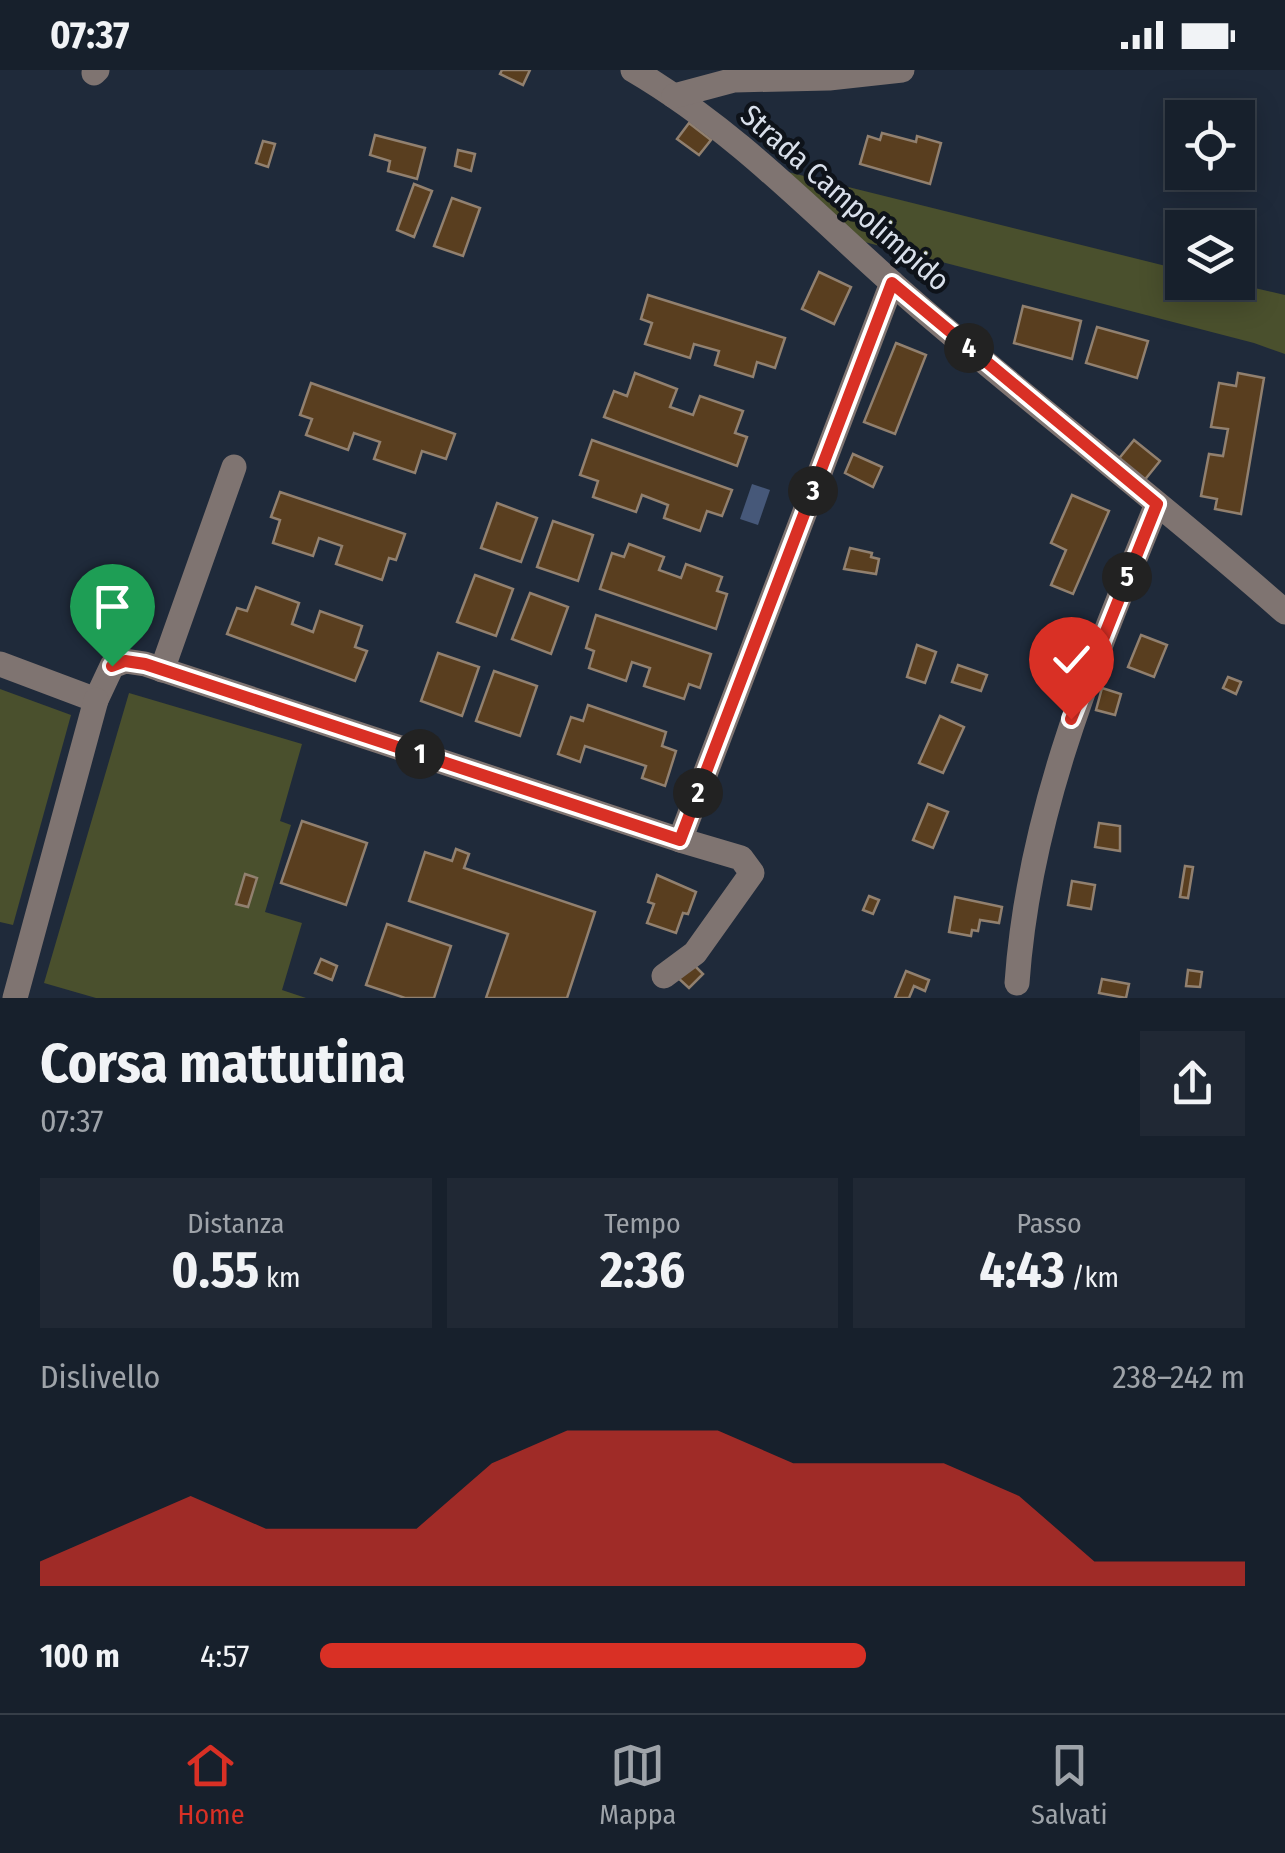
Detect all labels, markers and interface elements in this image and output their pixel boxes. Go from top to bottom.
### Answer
text: 07:37 [50,12,130,58]
street label: Strada Campolimpido [733,97,957,299]
map controls [1165,100,1255,300]
button: locate [1165,100,1255,190]
button: layers [1165,210,1255,300]
pin: 4 [944,323,994,373]
text: 4 [962,331,976,364]
pin: 3 [788,466,838,516]
text: 3 [806,474,820,507]
pin: 5 [1102,552,1152,602]
text: 5 [1120,560,1134,593]
pin [70,564,155,667]
icon: arrive [85,579,140,634]
pin [1029,617,1114,720]
icon: check [1044,632,1099,687]
pin: 1 [395,729,445,779]
text: 1 [414,737,426,770]
pin: 2 [673,768,723,818]
text: 2 [692,776,704,809]
text: Corsa mattutina [40,1031,406,1097]
button: share [1140,1031,1245,1136]
text: 07:37 [40,1102,103,1140]
text: Distanza [187,1207,284,1240]
text: Tempo [604,1207,681,1240]
text: Passo [1017,1207,1082,1240]
text: 0.55 [171,1240,259,1300]
text: 2:36 [600,1240,685,1300]
text: 4:43 [979,1240,1065,1300]
text: km [259,1261,300,1294]
text: /km [1065,1261,1119,1294]
text: Dislivello [40,1358,160,1396]
text: 238–242 m [1113,1358,1245,1396]
text: 100 m [40,1637,120,1675]
text: 4:57 [200,1637,249,1675]
tab: Home [177,1738,244,1831]
tab: Mappa [599,1738,676,1831]
tab: Salvati [1031,1738,1108,1831]

